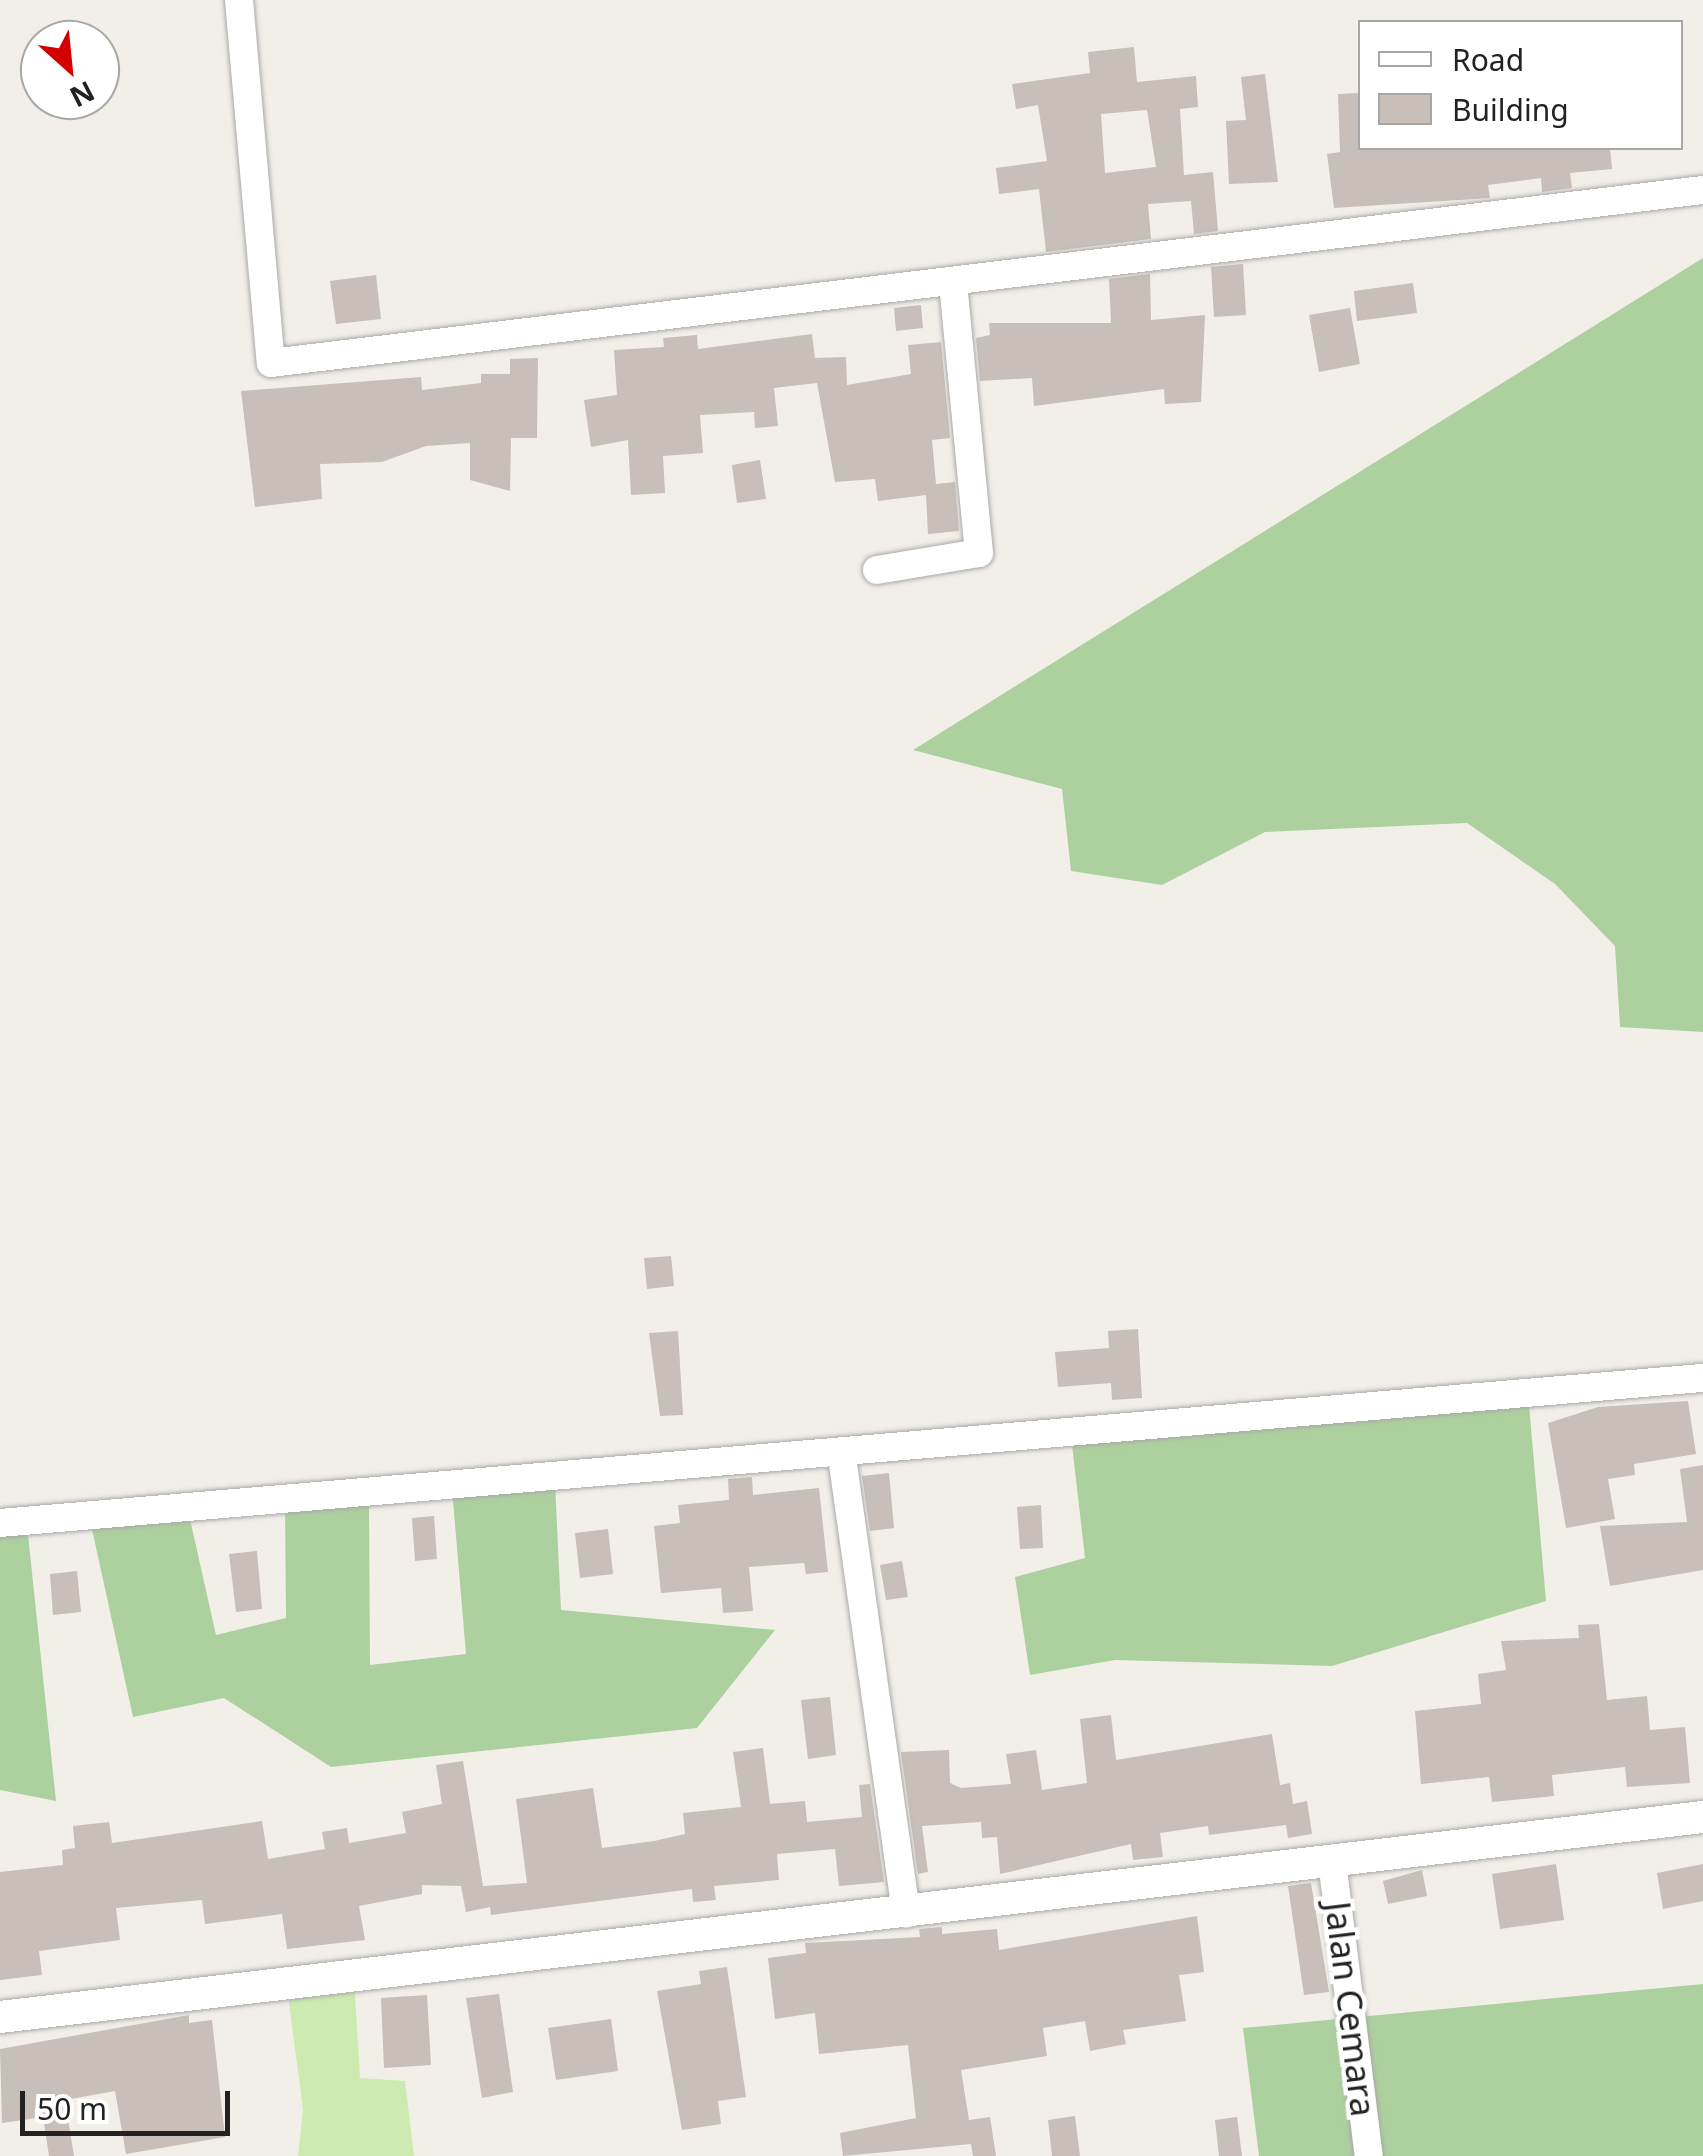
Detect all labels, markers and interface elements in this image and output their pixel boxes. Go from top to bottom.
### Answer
north arrow [20,20,120,120]
legend [1358,20,1683,150]
text: Road [1452,39,1524,80]
text: N [64,73,101,117]
text: Building [1452,89,1569,130]
street label: Jalan Cemara [1317,1899,1385,2119]
scale bar [25,2071,235,2133]
text: 50 m [37,2088,107,2129]

